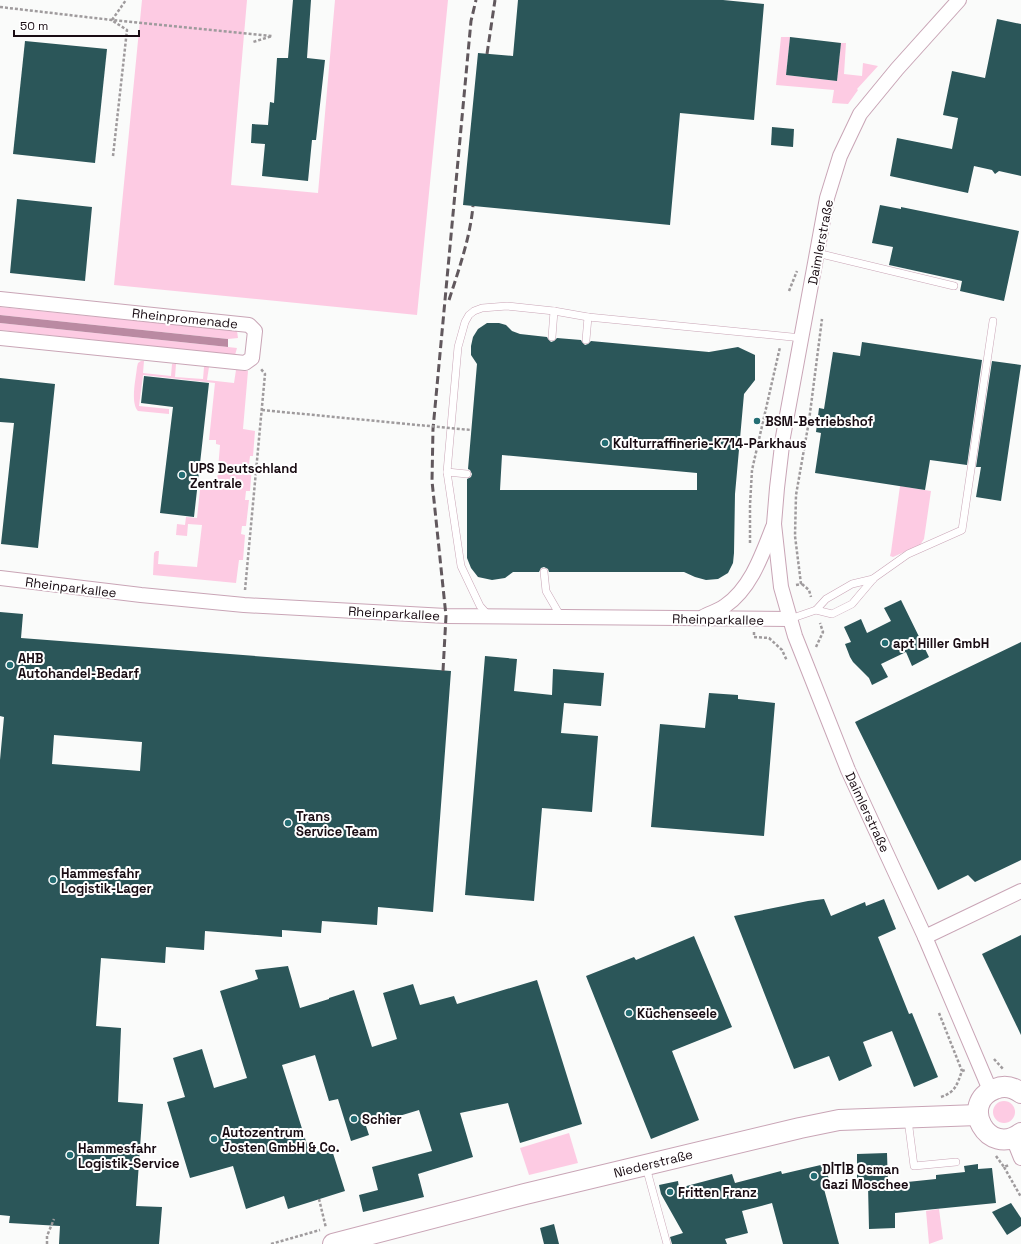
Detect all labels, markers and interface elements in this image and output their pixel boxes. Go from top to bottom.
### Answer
scale bar [14,12,139,38]
text: 50 m [20,18,48,34]
street label: Daimlerstraße [804,198,837,286]
street label: Rheinpromenade [131,304,239,333]
place label: BSM-Betriebshof [765,413,873,430]
marker: BSM-Betriebshof [752,416,762,426]
place label: Kulturraffinerie-K714-Parkhaus [613,435,807,452]
marker: Kulturraffinerie-K714-Parkhaus [600,438,610,448]
place label: UPS Deutschland Zentrale [190,460,298,492]
marker: UPS Deutschland Zentrale [177,470,187,480]
street label: Rheinparkallee [24,573,118,602]
street label: Rheinparkallee [348,603,440,624]
street label: Rheinparkallee [672,610,764,629]
place label: apt Hiller GmbH [893,635,989,652]
marker: apt Hiller GmbH [880,638,890,648]
place label: AHB Autohandel-Bedarf [18,650,139,682]
marker: AHB Autohandel-Bedarf [5,660,15,670]
street label: Daimlerstraße [841,769,894,855]
place label: Trans Service Team [296,808,378,840]
marker: Trans Service Team [283,818,293,828]
place label: Hammesfahr Logistik-Lager [61,865,152,897]
marker: Hammesfahr Logistik-Lager [48,875,58,885]
place label: Küchenseele [637,1005,717,1022]
marker: Küchenseele [624,1008,634,1018]
place label: Schier [362,1111,402,1128]
marker: Schier [349,1114,359,1124]
place label: Autozentrum Josten GmbH & Co. [222,1124,340,1156]
marker: Autozentrum Josten GmbH & Co. [209,1134,219,1144]
place label: Hammesfahr Logistik-Service [78,1140,180,1172]
street label: Niederstraße [612,1145,695,1182]
marker: Hammesfahr Logistik-Service [65,1150,75,1160]
place label: DİTİB Osman Gazi Moschee [822,1161,908,1193]
marker: DİTİB Osman Gazi Moschee [809,1171,819,1181]
place label: Fritten Franz [678,1184,757,1201]
marker: Fritten Franz [665,1187,675,1197]

